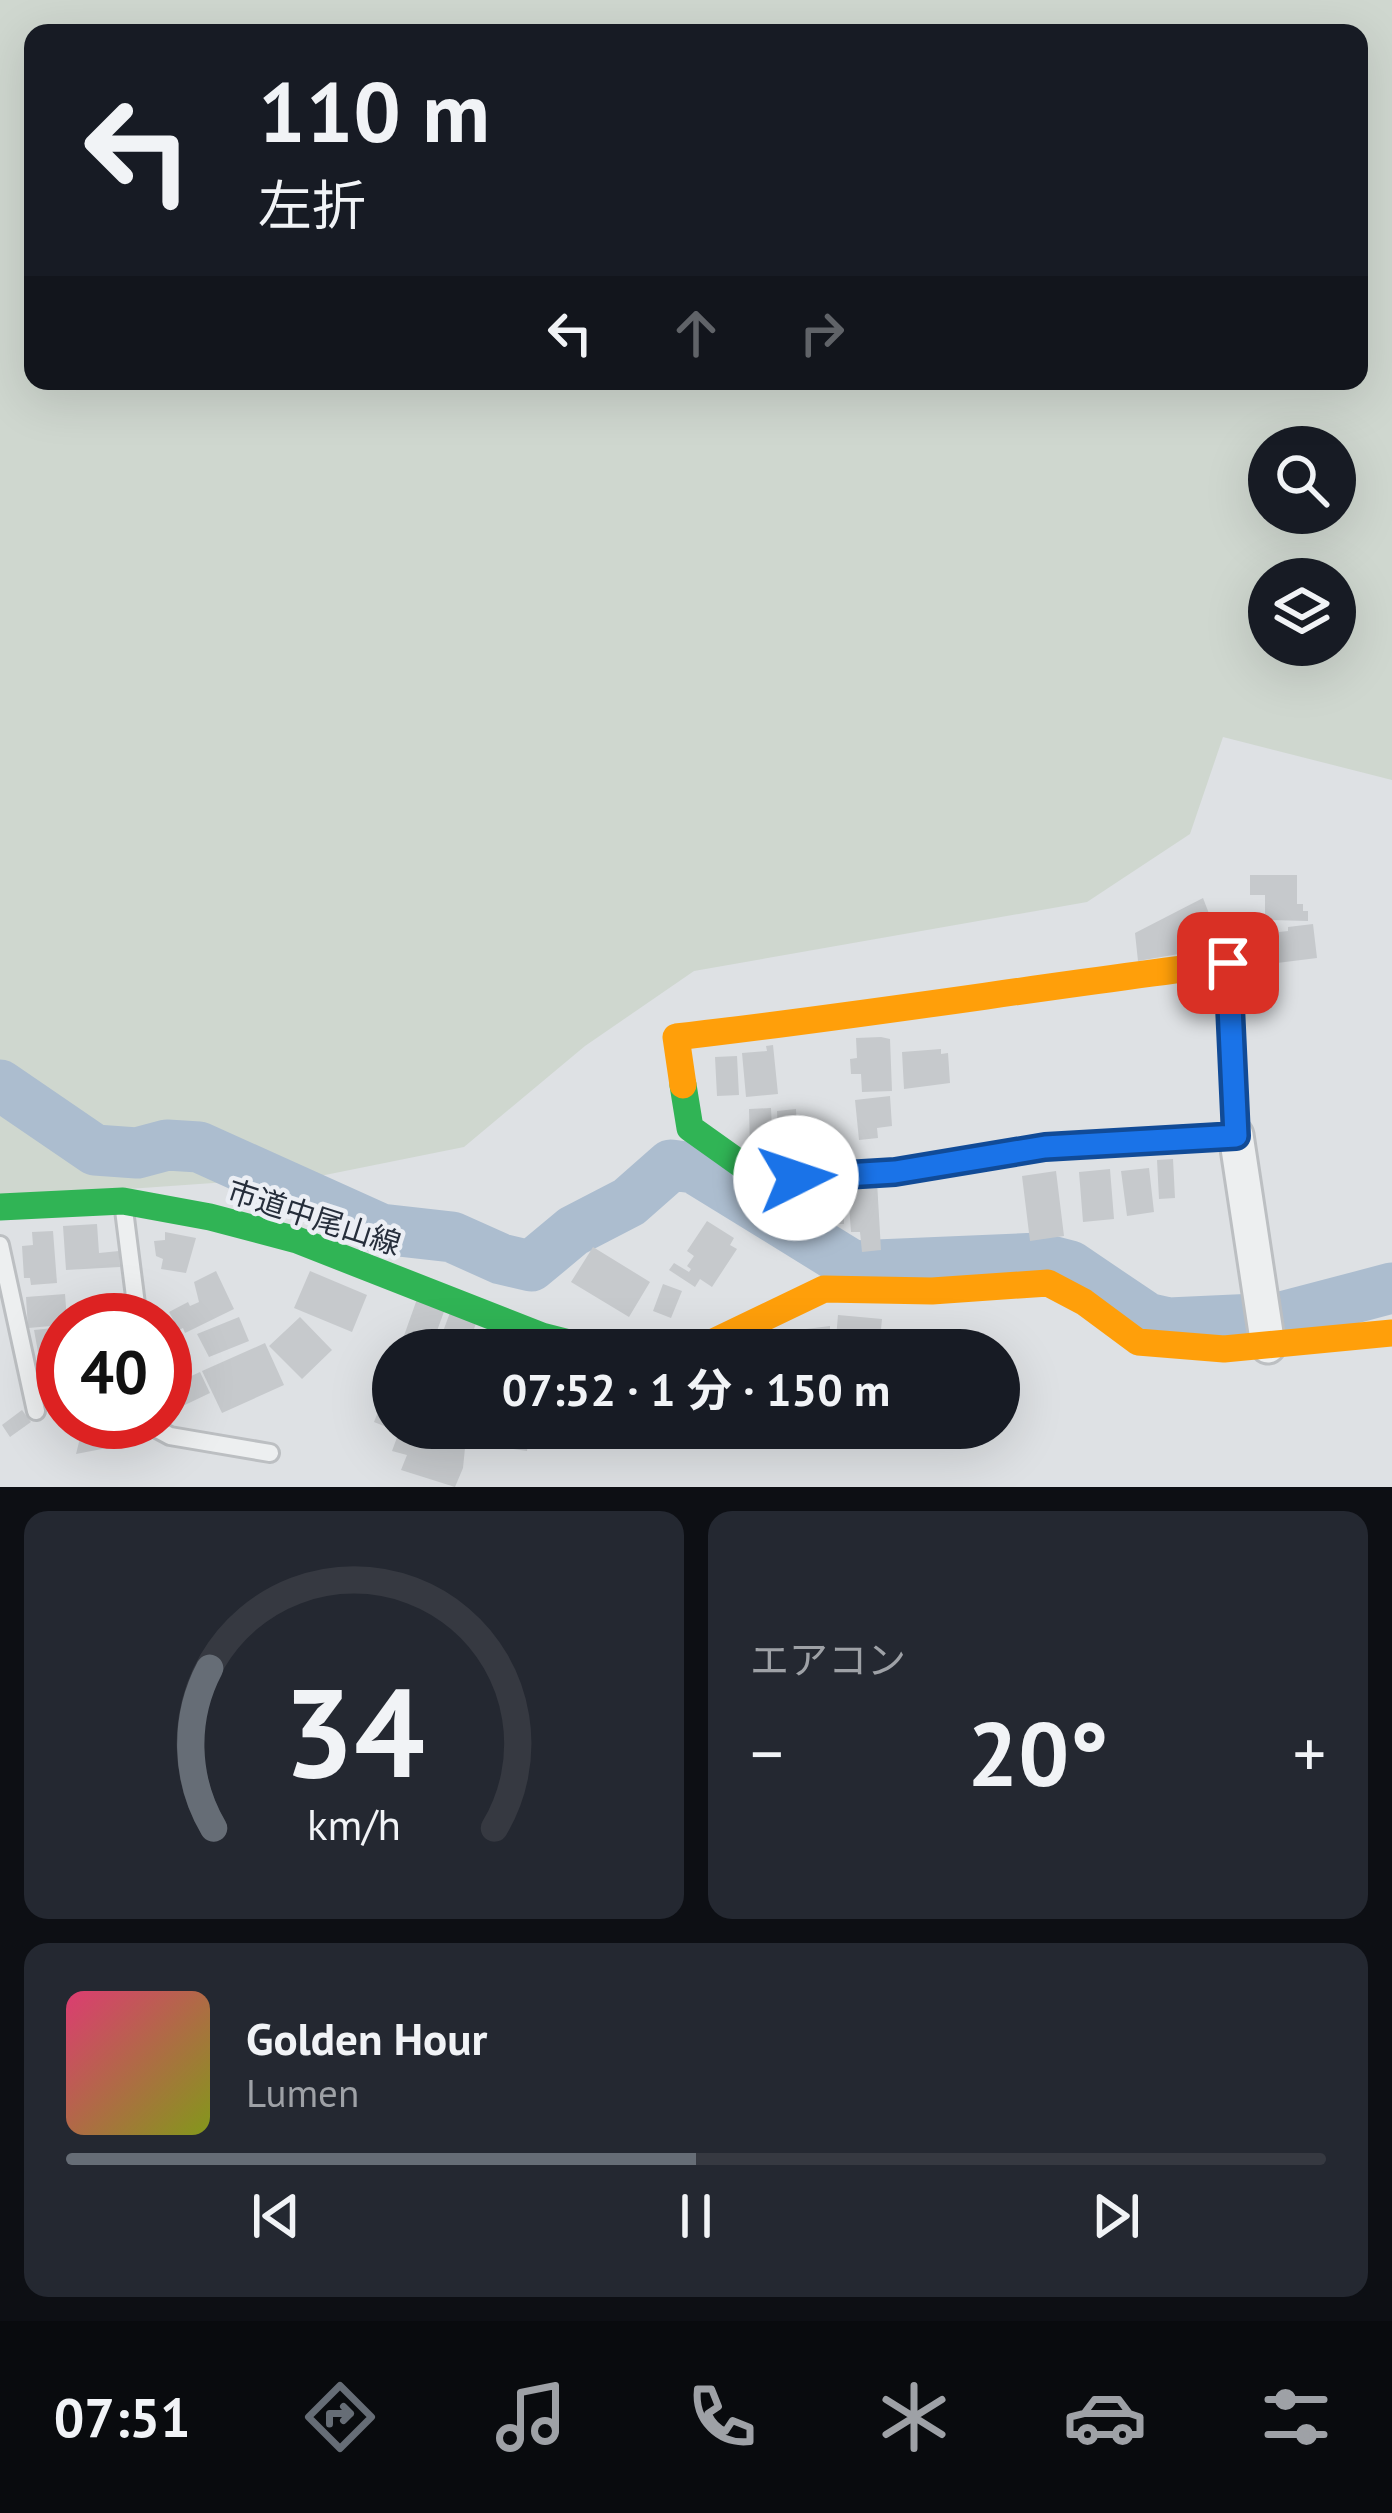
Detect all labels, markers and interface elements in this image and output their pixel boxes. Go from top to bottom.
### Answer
text: 110 m [258,56,490,165]
icon: left [60,72,216,228]
text: 左折 [258,170,366,240]
icon: left [537,300,603,366]
icon: ahead [663,300,729,366]
icon: right [789,300,855,366]
map controls [1248,426,1356,666]
button: search [1248,426,1356,534]
button: layers [1248,558,1356,666]
pin [1177,912,1279,1014]
icon: arrive [1195,930,1261,996]
position arrow [733,1115,859,1241]
street label: 市道中尾山線 [223,1170,406,1263]
speed limit sign: 40 [36,1293,192,1449]
text: 07:52 · 1 分 · 150 m [502,1360,890,1418]
text: エアコン [750,1634,906,1685]
text: 34 [283,1650,425,1811]
text: 20° [967,1694,1109,1811]
text: − [750,1710,783,1795]
text: + [1293,1710,1326,1795]
text: km/h [307,1796,401,1852]
text: Golden Hour [246,2009,487,2067]
text: Lumen [246,2067,359,2118]
icon: previous [243,2183,309,2249]
icon: pause [663,2183,729,2249]
icon: next [1083,2183,1149,2249]
icon: directions [298,2375,382,2459]
icon: music [489,2375,573,2459]
icon: phone [680,2375,764,2459]
icon: climate [872,2375,956,2459]
icon: car [1063,2375,1147,2459]
icon: filters [1254,2375,1338,2459]
text: 07:51 [54,2382,191,2452]

